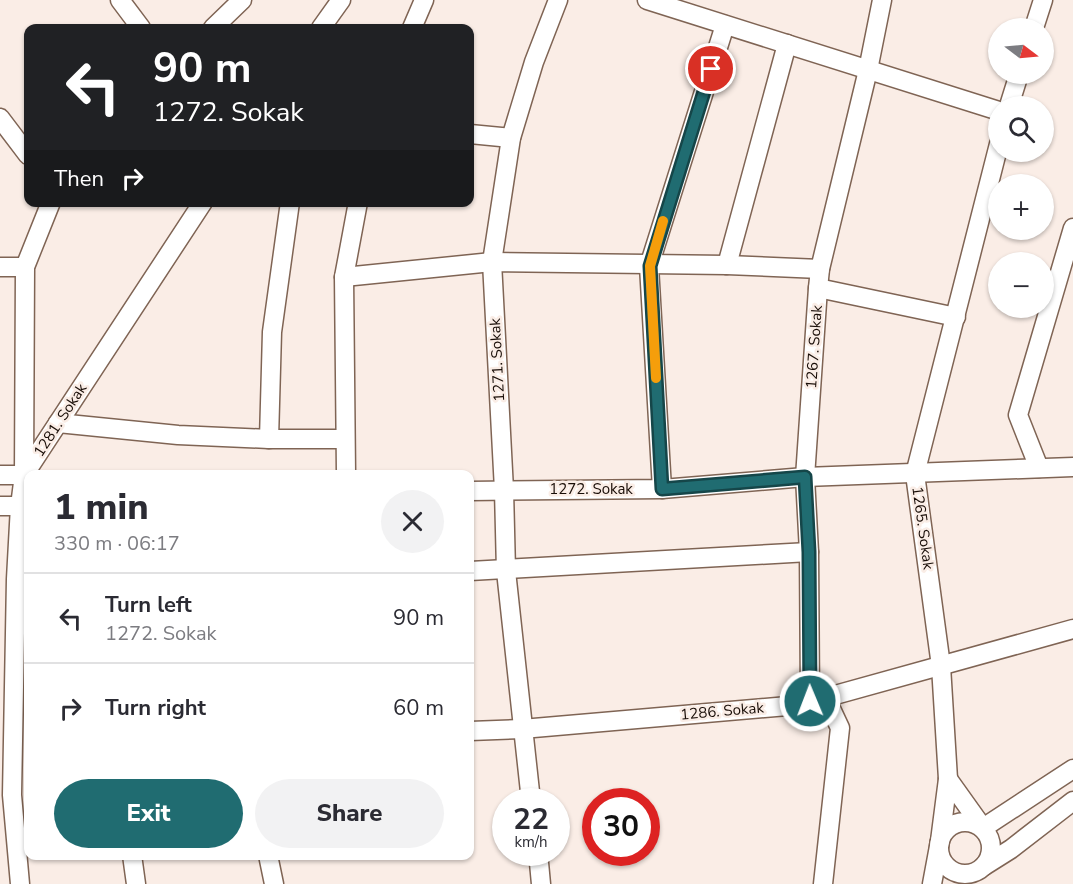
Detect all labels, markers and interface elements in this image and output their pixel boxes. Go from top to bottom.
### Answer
north arrow [988,18,1054,84]
map controls [988,18,1054,318]
text: 90 m [153,40,252,97]
pin [685,43,736,94]
icon: left [54,48,132,126]
icon: arrive [694,52,727,85]
text: 1272. Sokak [153,94,304,131]
button: search [988,96,1054,162]
icon: right [116,162,149,195]
text: Then [54,164,104,194]
button: + [988,174,1054,240]
button: − [988,252,1054,318]
street label: 1267. Sokak [801,304,827,389]
street label: 1271. Sokak [485,317,509,402]
street label: 1281. Sokak [29,379,91,461]
street label: 1272. Sokak [549,479,633,499]
text: 1 min [54,483,149,532]
street label: 1265. Sokak [907,485,939,571]
button: close [381,490,444,553]
text: 330 m · 06:17 [54,530,180,557]
text: Turn left [105,590,192,620]
icon: left [54,602,87,635]
text: 90 m [393,603,444,633]
text: 1272. Sokak [105,620,217,647]
position arrow [778,669,842,733]
icon: right [54,692,87,725]
text: Turn right [105,693,206,723]
text: 60 m [393,693,444,723]
street label: 1286. Sokak [679,697,765,725]
button: Exit [54,779,243,848]
button: Share [255,779,444,848]
speed limit sign: 30 [582,788,660,866]
text: 22 [513,799,549,840]
text: km/h [514,832,548,852]

